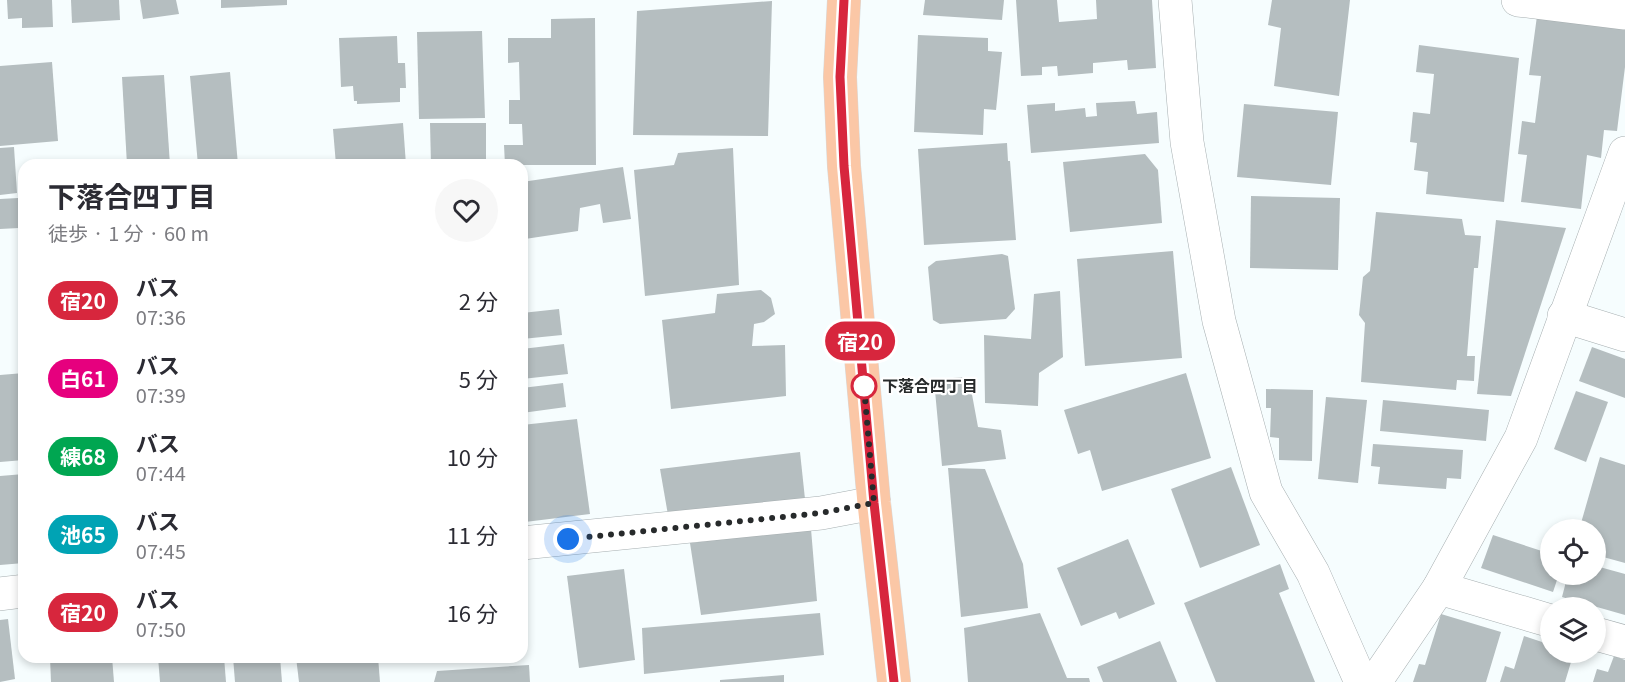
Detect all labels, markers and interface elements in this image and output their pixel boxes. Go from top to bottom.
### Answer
text: 下落合四丁目 [48,175,216,215]
button: heart [435,179,498,242]
text: 徒歩 · 1 分 · 60 m [48,218,209,247]
text: バス [136,270,180,302]
text: 2 分 [459,284,498,316]
text: 宿20 [60,285,106,315]
text: 07:36 [136,302,186,331]
line badge: 宿20 [826,322,894,360]
text: 宿20 [837,326,883,356]
text: バス [136,348,180,380]
text: 5 分 [459,362,498,394]
text: 白61 [60,363,106,393]
marker: 下落合四丁目 [851,373,877,399]
place label: 下落合四丁目 [882,373,978,397]
text: 07:39 [136,380,186,409]
text: バス [136,426,180,458]
text: 10 分 [447,440,498,472]
text: 練68 [60,441,106,471]
text: 07:44 [136,458,186,487]
text: バス [136,504,180,536]
text: 11 分 [447,518,498,550]
text: 池65 [60,519,106,549]
map controls [1540,519,1606,663]
button: locate [1540,519,1606,585]
your location [553,524,583,554]
text: 07:45 [136,536,186,565]
text: バス [136,582,180,614]
text: 16 分 [447,596,498,628]
text: 宿20 [60,597,106,627]
button: layers [1540,597,1606,663]
text: 07:50 [136,614,186,643]

